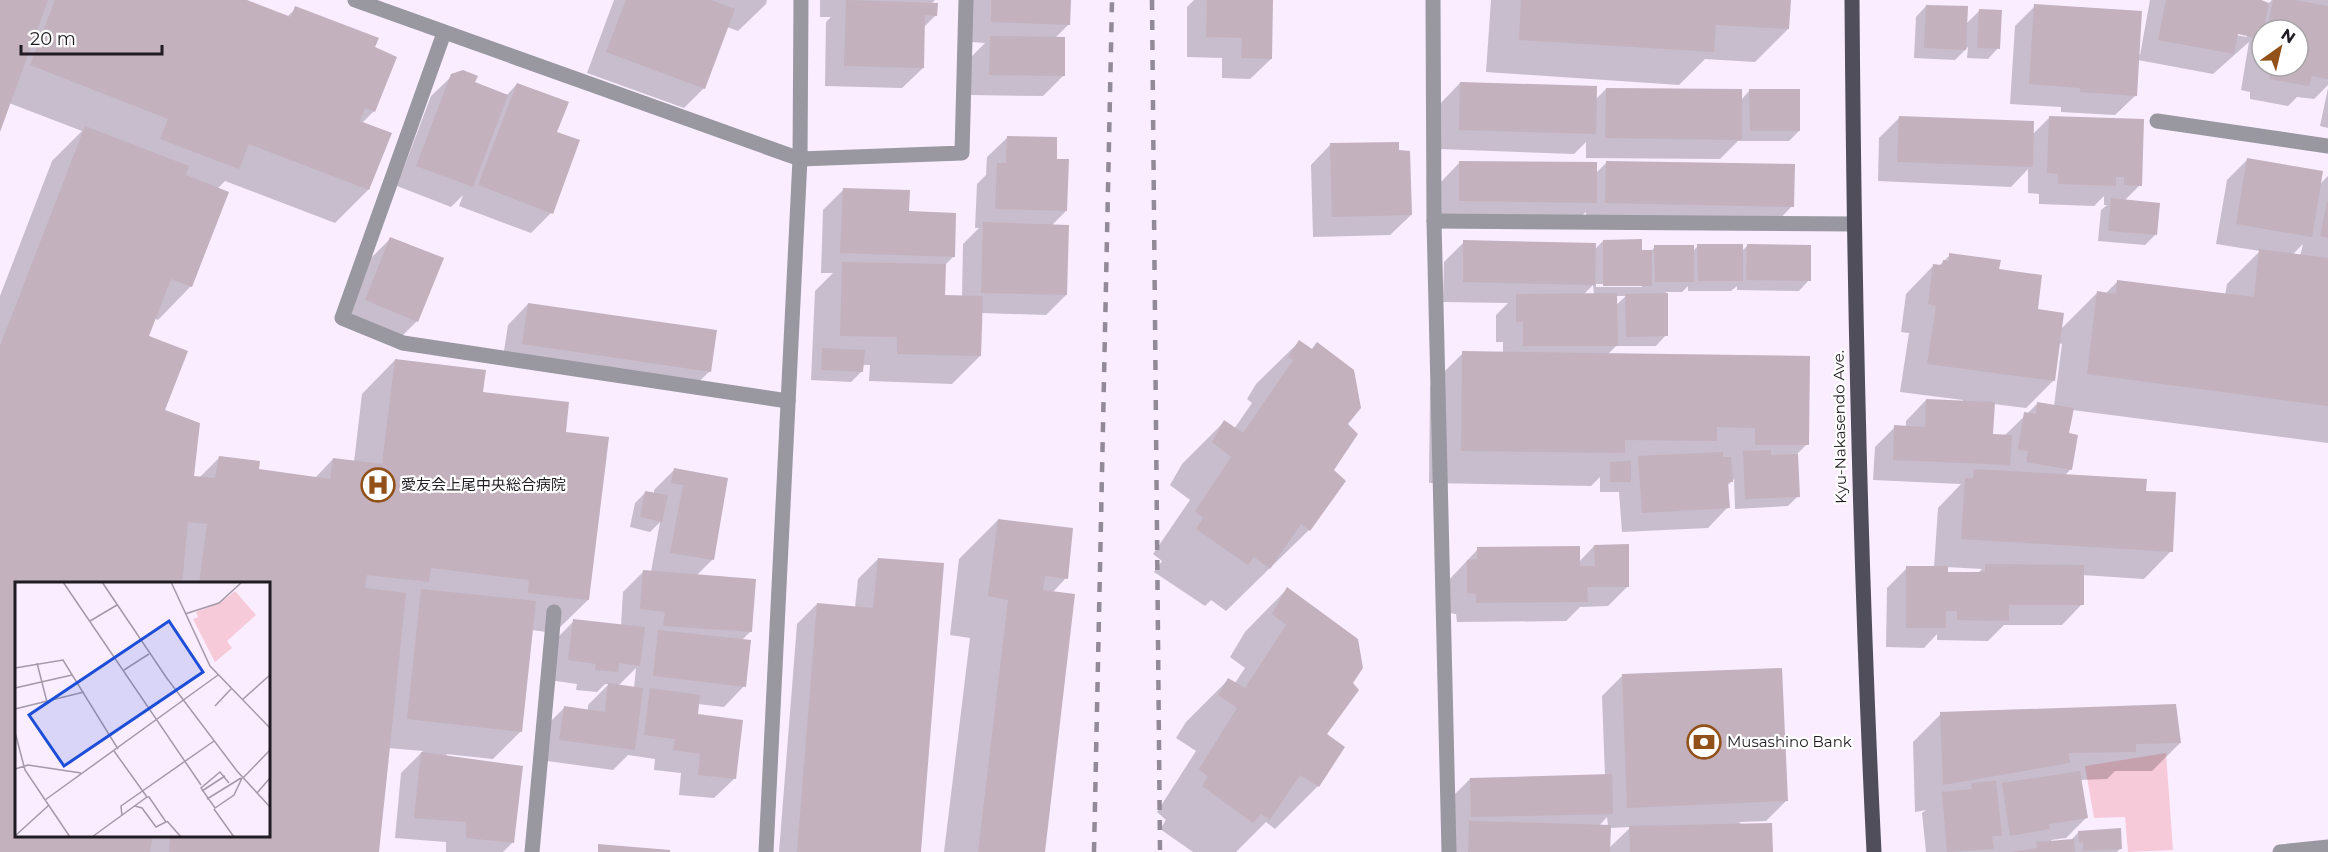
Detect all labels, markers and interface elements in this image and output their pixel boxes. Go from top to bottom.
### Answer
scale bar [21,18,162,56]
north arrow [2250,18,2310,78]
text: N [2277,24,2299,47]
text: 20 m [30,28,76,50]
street label: Kyu-Nakasendo Ave. [1829,350,1850,504]
hospital icon: 愛友会上尾中央総合病院 [360,467,396,503]
place label: 愛友会上尾中央総合病院 [401,475,566,494]
inset map [15,582,270,837]
bank icon: Musashino Bank [1686,724,1722,760]
place label: Musashino Bank [1727,732,1852,751]

